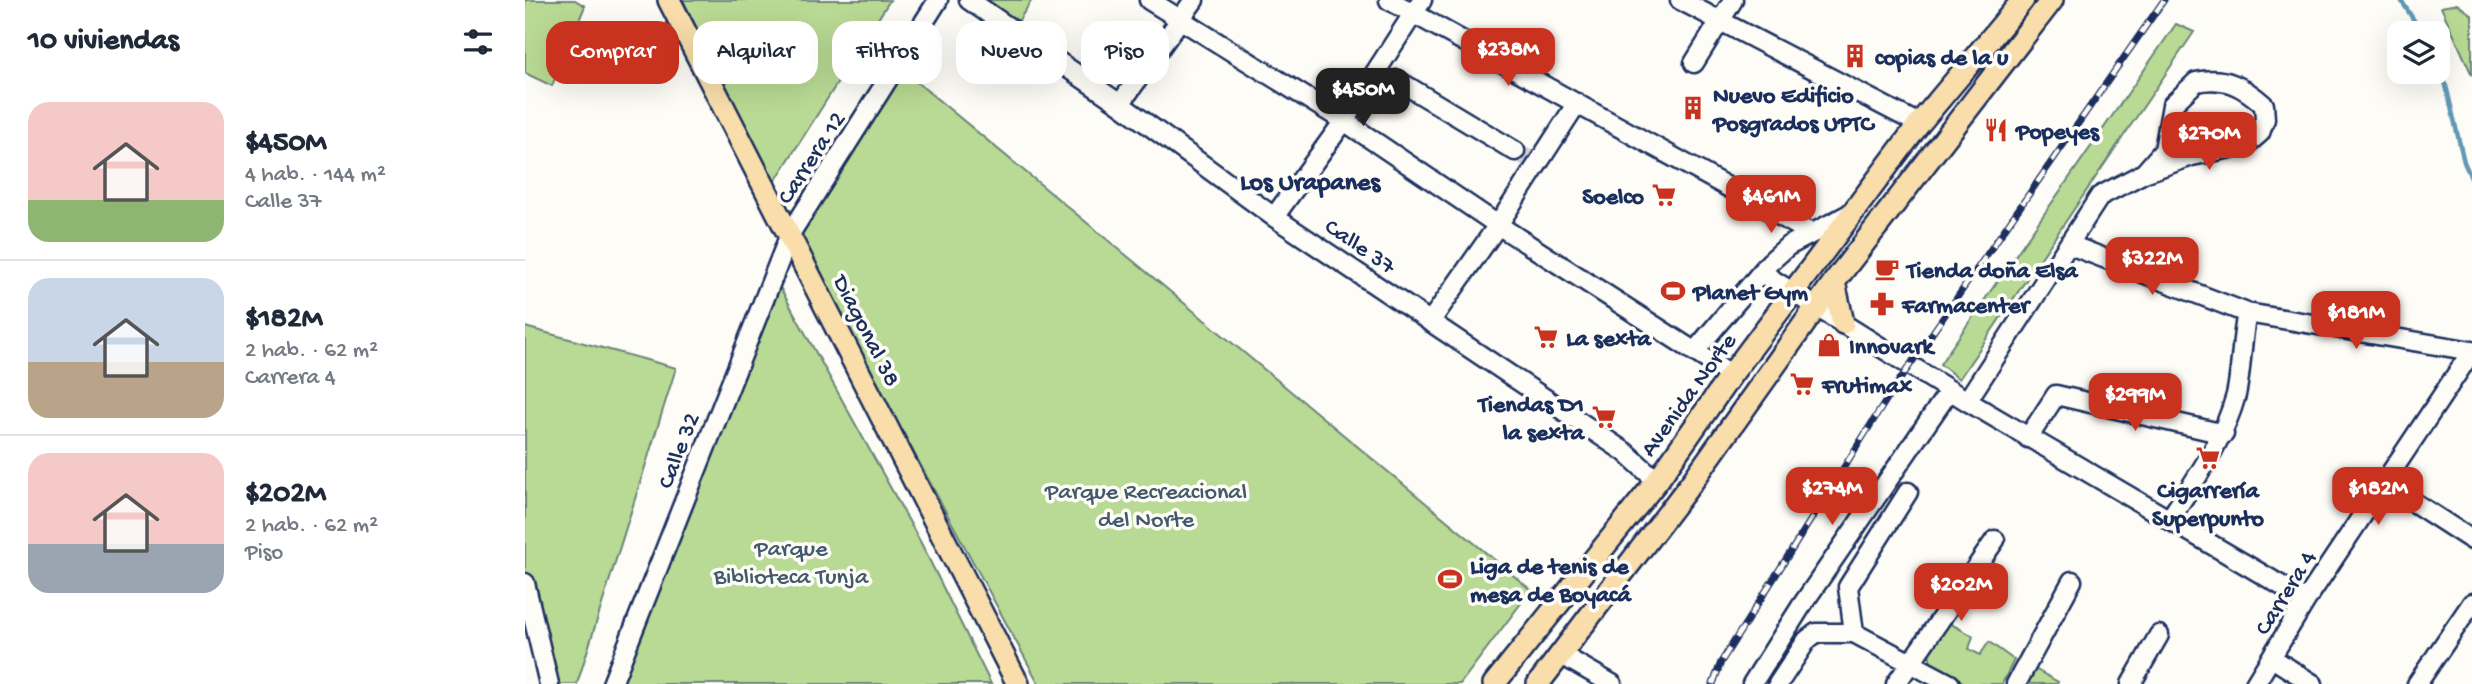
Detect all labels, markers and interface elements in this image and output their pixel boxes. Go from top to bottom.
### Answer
chip: Comprar [546,21,679,84]
chip: Alquilar [693,21,818,84]
chip: Filtros [832,21,942,84]
chip: Nuevo [956,21,1067,84]
chip: Piso [1081,21,1169,84]
map controls [2387,21,2450,84]
button: layers [2387,21,2450,84]
icon: filters [459,23,497,61]
text: 10 viviendas [28,25,179,60]
pin: $238M [1459,28,1557,88]
text: $238M [1477,37,1539,64]
building icon: copias de la u [1841,42,1869,70]
place label: copias de la u [1875,45,2009,74]
pin: $450M [1314,68,1412,128]
text: $450M [1332,77,1394,104]
place label: Nuevo Edificio Posgrados UPTC [1711,83,1875,140]
building icon: Nuevo Edificio Posgrados UPTC [1679,94,1707,122]
street label: Carrera 12 [772,107,854,211]
pin: $270M [2160,113,2258,172]
restaurant icon: Popeyes [1982,116,2010,144]
place label: Popeyes [2014,119,2100,148]
text: $270M [2178,121,2240,148]
text: $450M [245,127,326,162]
icon: home [84,130,168,214]
text: 4 hab. · 144 m² [245,162,386,189]
district label: Los Urapanes [1240,169,1381,200]
pin: $461M [1722,176,1820,235]
supermarket icon: Soelco [1650,181,1678,209]
place label: Soelco [1582,184,1645,213]
text: $461M [1742,184,1800,211]
text: Calle 37 [245,189,322,216]
street label: Calle 37 [1318,214,1401,283]
pin: $322M [2103,238,2201,297]
text: $322M [2122,246,2182,273]
cafe icon: Tienda doña Elsa [1873,255,1901,283]
place label: Tienda doña Elsa [1905,258,2079,287]
street label: Diagonal 38 [823,269,905,392]
sports icon: Planet Gym [1659,277,1687,305]
place label: Planet Gym [1691,280,1808,309]
pharmacy icon: Farmacenter [1868,290,1896,318]
pin: $181M [2307,292,2405,351]
place label: Farmacenter [1901,293,2032,322]
text: $181M [2327,300,2385,327]
text: $182M [245,303,323,338]
icon: home [84,306,168,390]
supermarket icon: La sexta [1532,323,1560,351]
place label: La sexta [1566,326,1652,355]
street label: Avenida Norte [1635,328,1745,463]
shop icon: Innovark [1815,331,1843,359]
place label: Innovark [1849,334,1936,363]
text: 2 hab. · 62 m² [245,338,378,365]
text: Carrera 4 [245,365,336,392]
supermarket icon: Frutimax [1788,370,1816,398]
place label: Frutimax [1821,373,1912,402]
pin: $299M [2086,374,2184,433]
text: $299M [2105,382,2165,409]
place label: Tiendas D1 la sexta [1477,392,1586,449]
supermarket icon: Tiendas D1 la sexta [1590,403,1618,431]
street label: Calle 32 [653,409,708,493]
supermarket icon: Cigarrería Superpunto [2194,444,2222,472]
pin: $274M [1783,468,1881,527]
pin: $182M [2329,468,2427,527]
text: $274M [1802,476,1862,503]
text: $182M [2348,476,2408,503]
text: $202M [245,478,326,513]
place label: Cigarrería Superpunto [2152,478,2264,535]
park label: Parque Recreacional del Norte [1044,479,1247,536]
icon: home [84,481,168,565]
text: 2 hab. · 62 m² [245,513,378,540]
park label: Parque Biblioteca Tunja [713,536,869,593]
text: Piso [245,540,283,567]
street label: Carrera 4 [2250,546,2325,642]
place label: Liga de tenis de mesa de Boyacá [1470,554,1632,611]
pin: $202M [1912,564,2010,623]
sports icon: Liga de tenis de mesa de Boyacá [1436,565,1464,593]
text: $202M [1930,572,1992,599]

